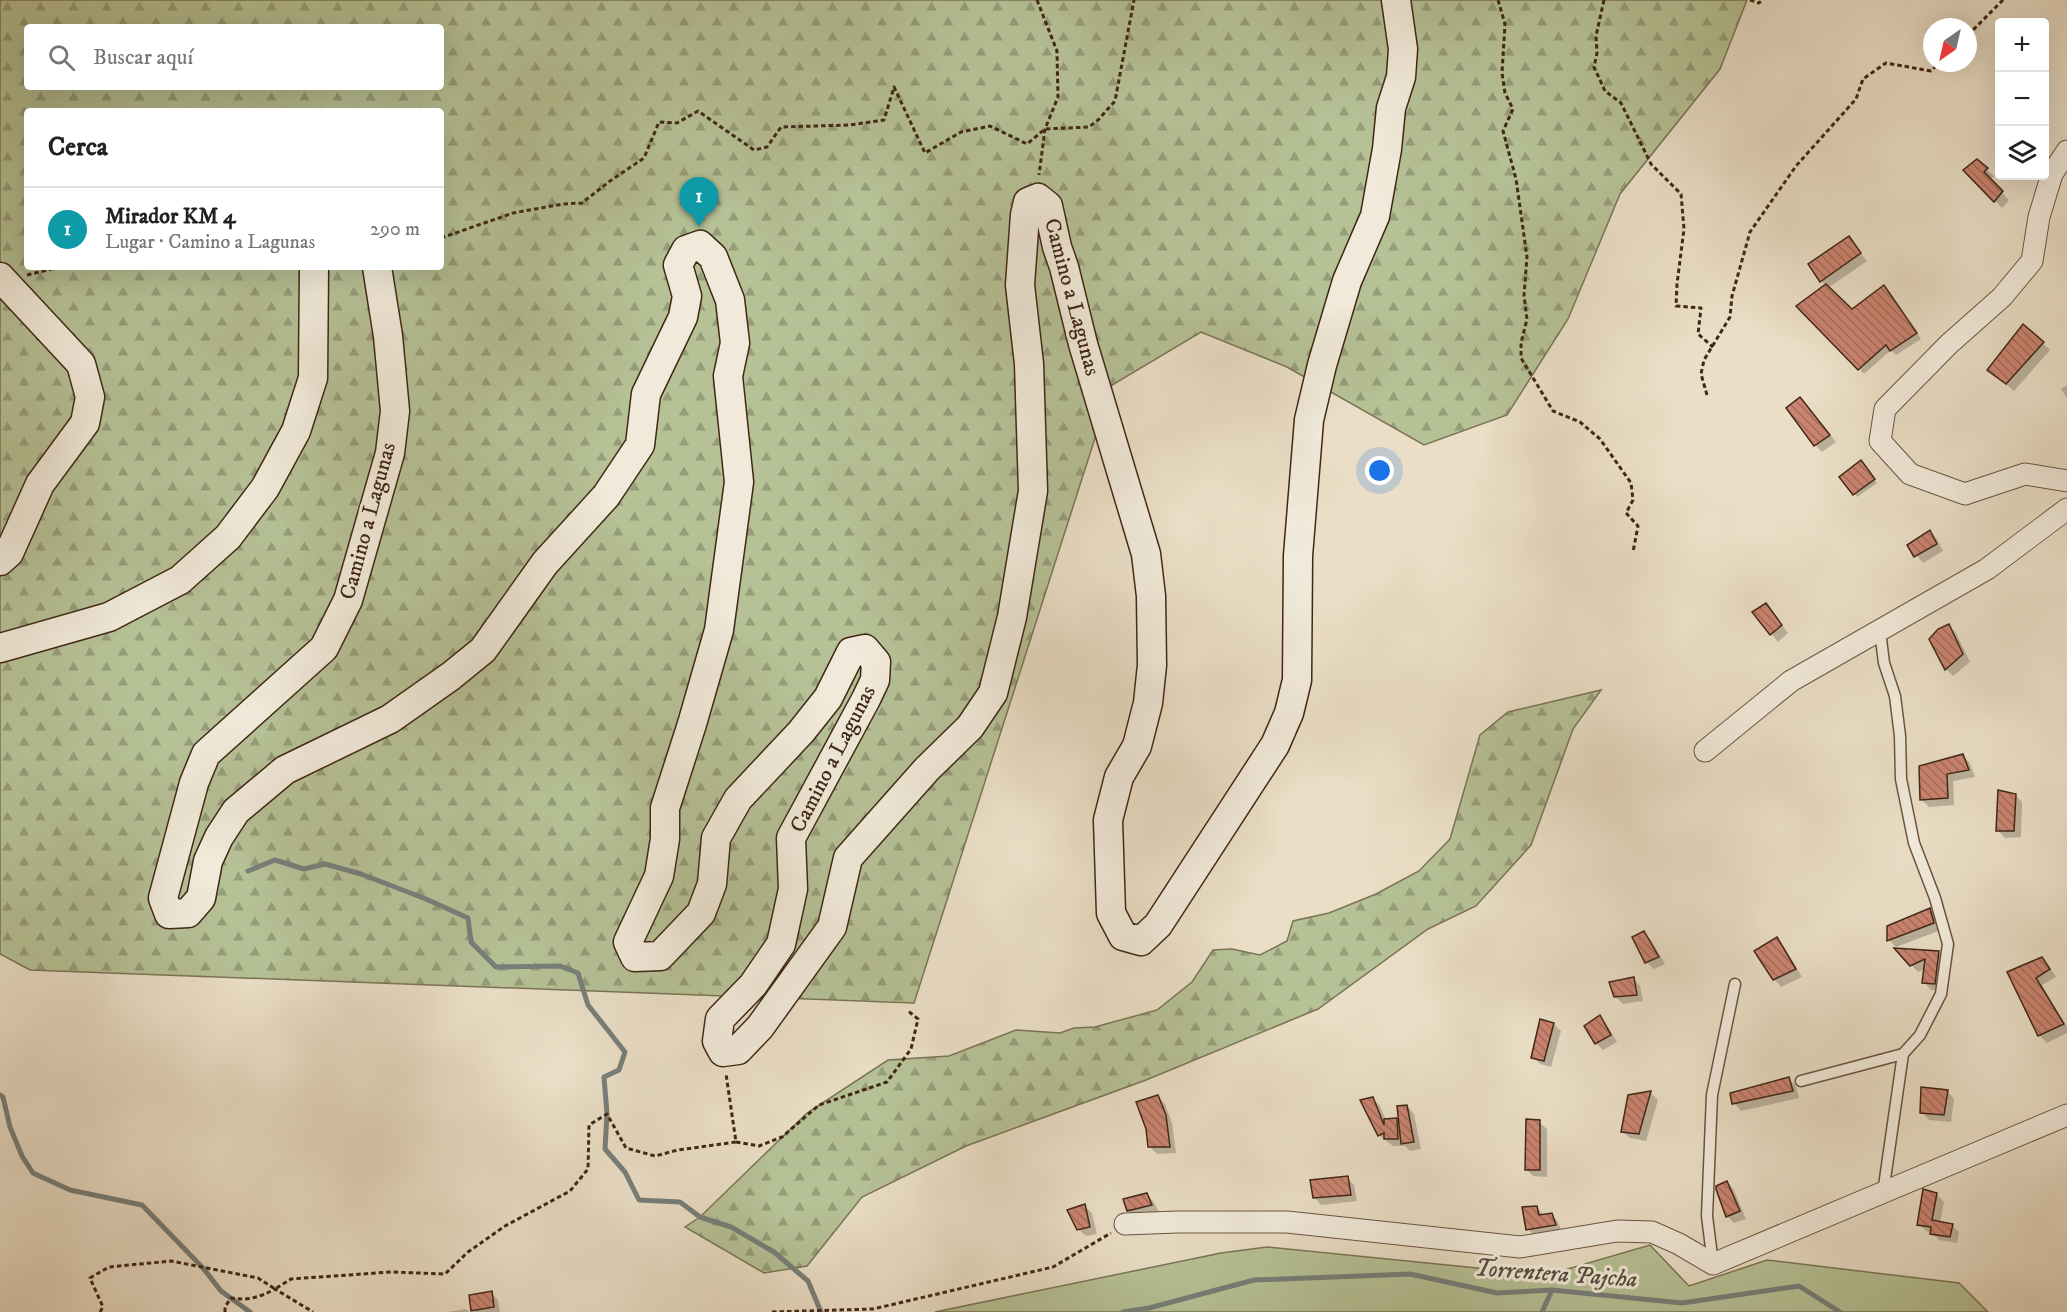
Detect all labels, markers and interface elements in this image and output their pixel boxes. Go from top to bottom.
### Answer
north arrow [1923,18,1977,72]
map controls [1995,18,2049,180]
button: + [1995,18,2049,72]
search box [24,24,444,90]
icon: search [45,41,78,74]
text: Buscar aquí [93,44,193,71]
button: − [1995,72,2049,126]
button: layers [1995,126,2049,180]
text: Cerca [48,131,108,164]
pin: 1 [680,178,718,227]
text: Mirador KM 4 [105,203,236,230]
street label: Camino a Lagunas [1038,215,1106,379]
text: 1 [64,217,71,242]
text: 290 m [370,217,420,242]
text: Lugar · Camino a Lagunas [105,230,315,255]
street label: Camino a Lagunas [334,439,402,603]
your location [1365,456,1394,485]
street label: Camino a Lagunas [784,681,882,837]
water label: Torrentera Pajcha [1474,1253,1638,1295]

